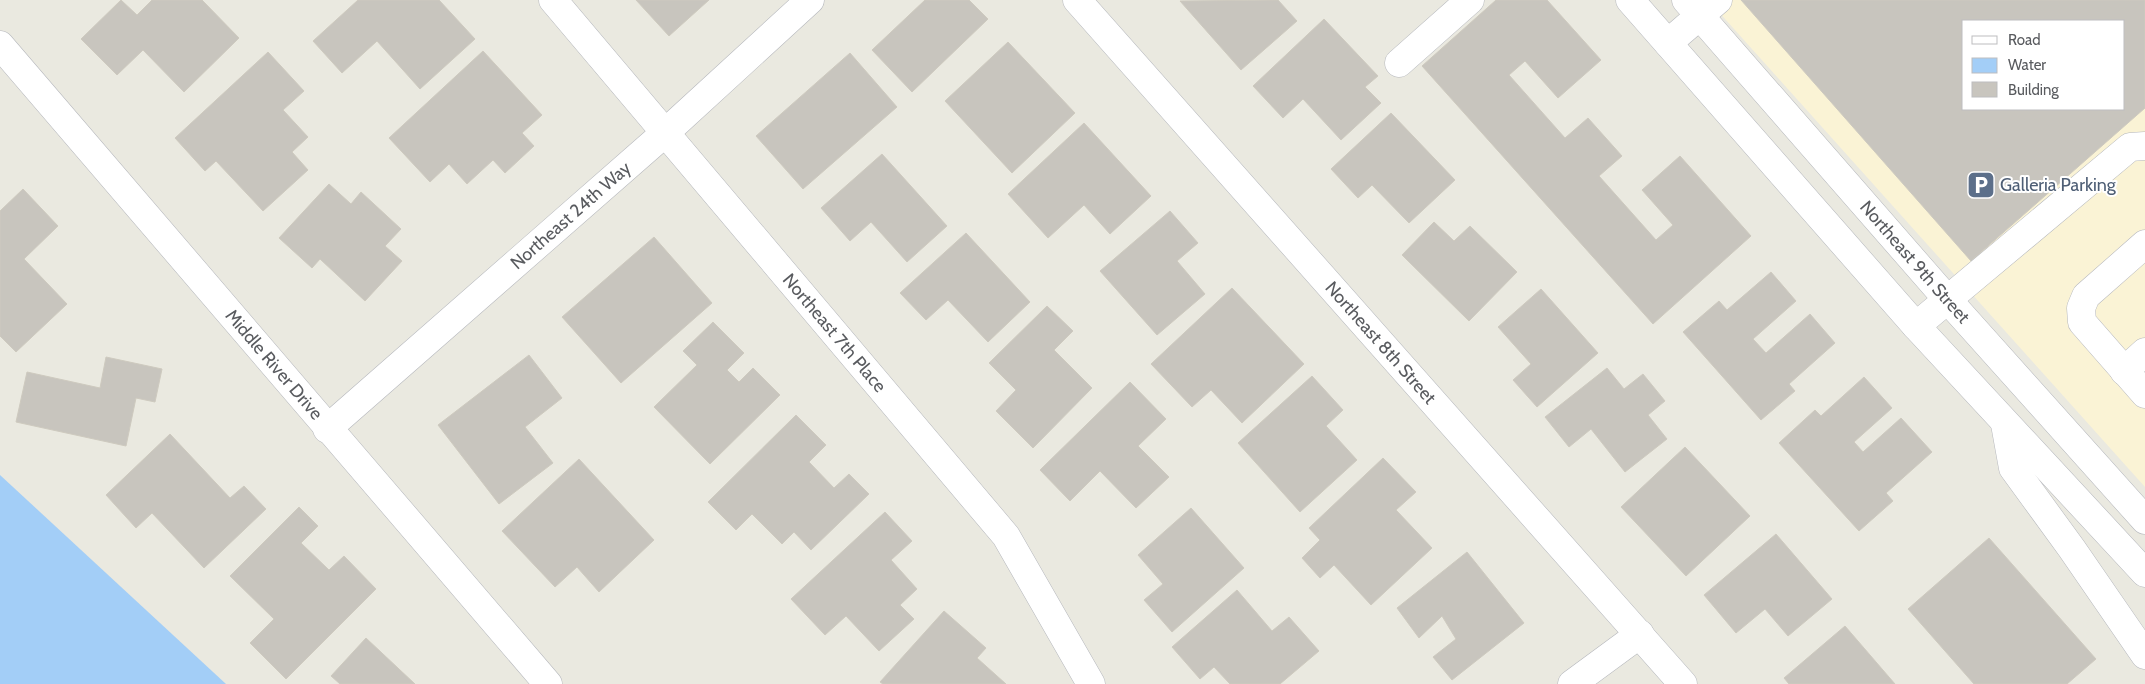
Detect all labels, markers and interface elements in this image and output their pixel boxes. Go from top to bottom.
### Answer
legend [1962,20,2125,110]
text: Road [2008,31,2041,49]
text: Water [2008,56,2046,74]
text: Building [2008,81,2059,99]
street label: Northeast 24th Way [506,157,635,274]
parking icon: Galleria Parking [1966,170,1996,200]
place label: Galleria Parking [2000,174,2117,196]
street label: Northeast 9th Street [1855,196,1975,328]
street label: Northeast 7th Place [778,269,891,397]
street label: Northeast 8th Street [1321,277,1441,409]
street label: Middle River Drive [221,305,327,424]

